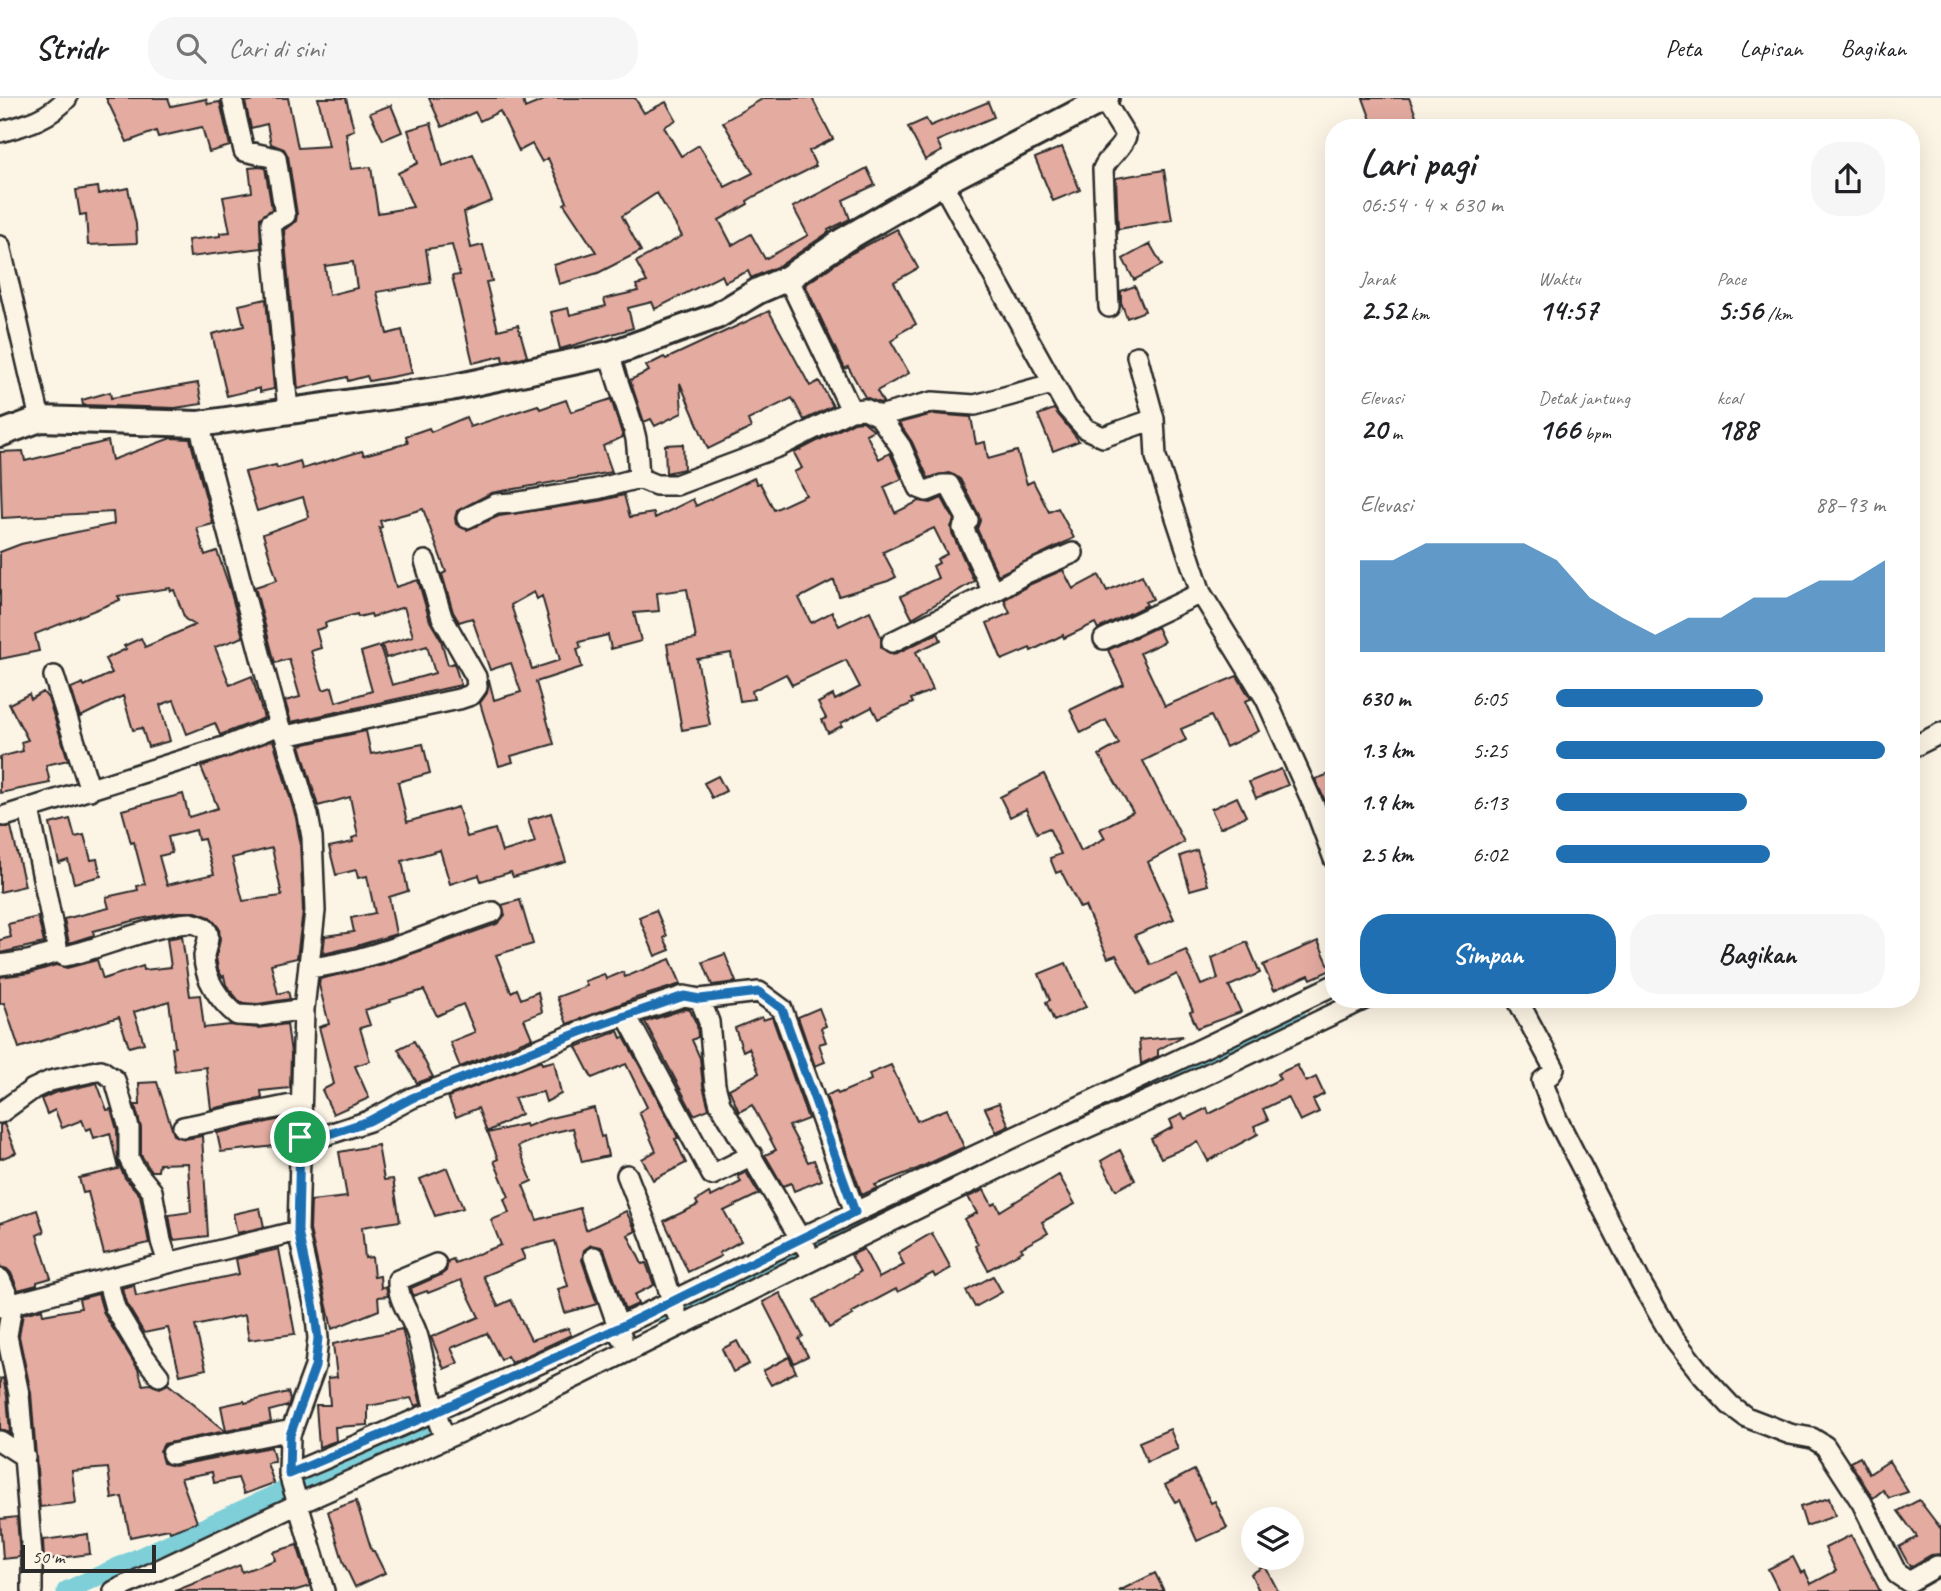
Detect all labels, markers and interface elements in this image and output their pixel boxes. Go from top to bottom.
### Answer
search box [148,17,638,80]
text: Stridr [35,27,106,69]
icon: search [172,29,210,67]
text: Cari di sini [228,32,324,65]
text: Peta [1665,33,1702,63]
text: Lapisan [1740,33,1803,63]
text: Bagikan [1841,33,1906,63]
text: Lari pagi [1360,140,1475,187]
button: share [1811,142,1885,216]
text: 06:54 · 4 × 630 m [1360,190,1503,219]
text: Jarak [1360,267,1395,291]
text: Waktu [1538,267,1581,291]
text: Pace [1717,267,1746,291]
text: 2.52 [1360,291,1406,329]
text: 14:57 [1538,291,1598,329]
text: 5:56 [1717,291,1763,329]
text: km [1406,302,1429,326]
text: /km [1763,302,1792,326]
text: Elevasi [1360,386,1403,410]
text: Detak jantung [1538,386,1630,410]
text: kcal [1717,386,1742,410]
text: 20 [1360,410,1387,448]
text: 166 [1538,410,1580,448]
text: 188 [1717,410,1757,448]
text: m [1387,421,1402,445]
text: bpm [1580,421,1611,445]
text: Elevasi [1360,490,1413,519]
text: 88–93 m [1815,490,1885,519]
text: 630 m [1360,684,1410,713]
text: 6:05 [1472,684,1508,713]
text: 1.3 km [1360,736,1414,765]
text: 5:25 [1472,736,1508,765]
text: 1.9 km [1360,788,1413,817]
text: 6:13 [1472,788,1508,817]
text: 2.5 km [1360,840,1413,869]
text: 6:02 [1472,840,1508,869]
button: Simpan [1360,914,1616,994]
button: Bagikan [1630,914,1885,994]
pin [270,1107,330,1167]
icon: arrive [281,1118,319,1156]
map controls [1241,1507,1304,1570]
button: layers [1241,1507,1304,1570]
scale bar [21,1542,156,1574]
text: 50 m [32,1545,64,1569]

